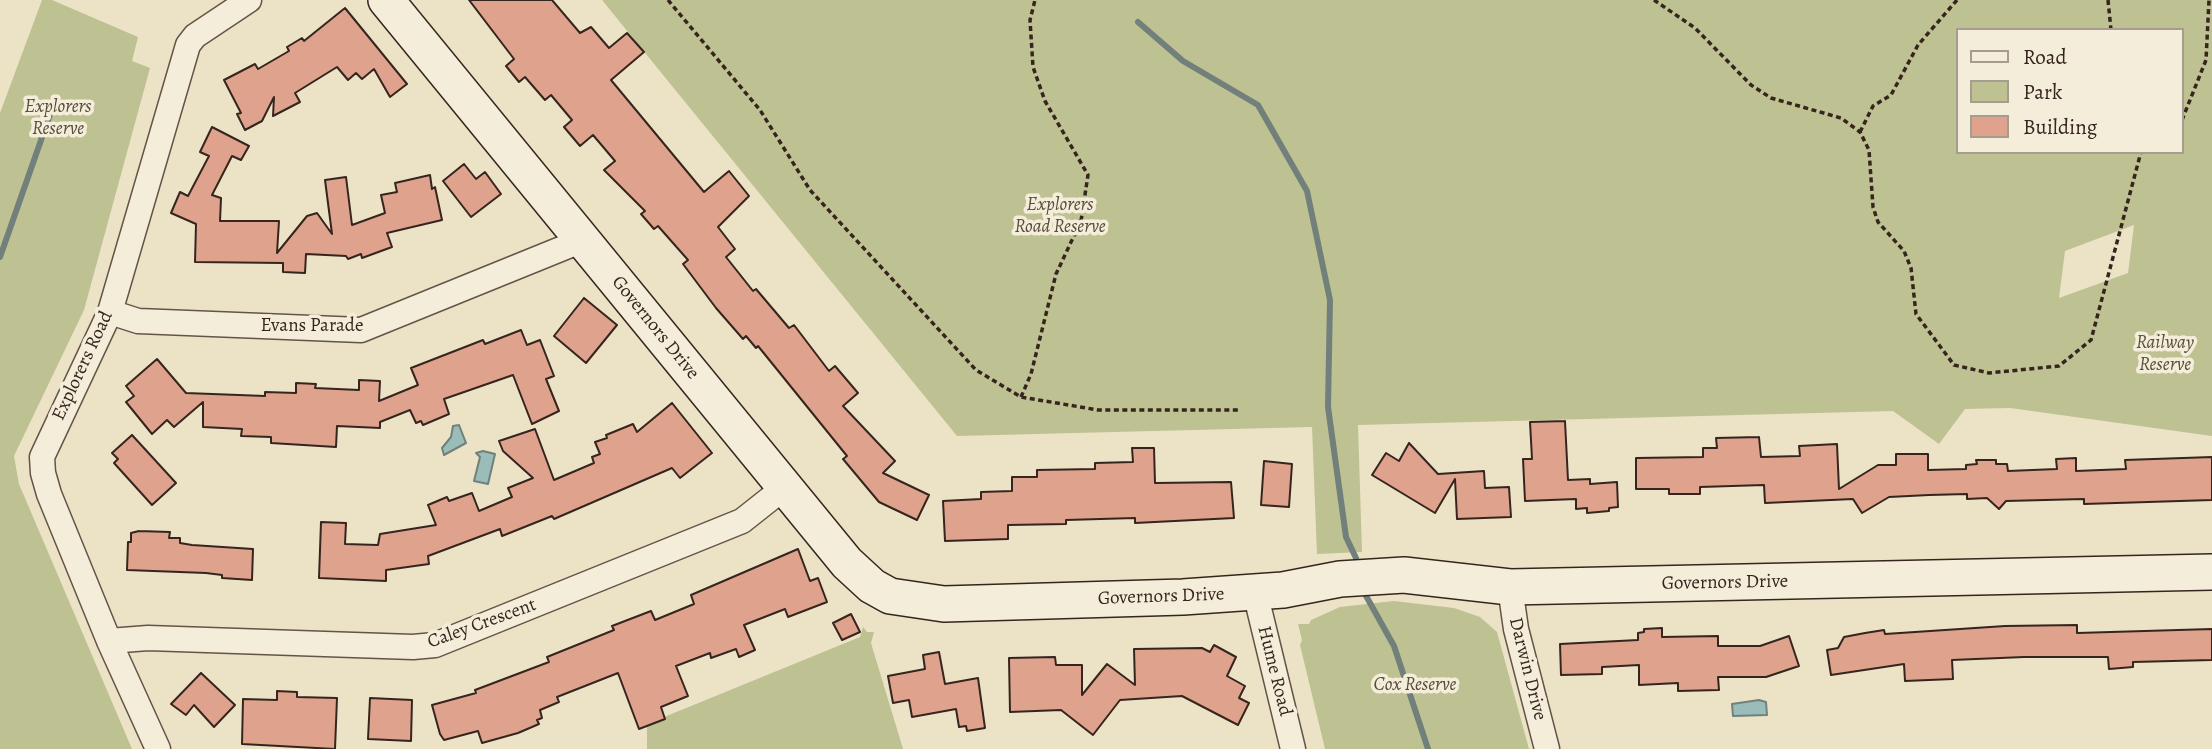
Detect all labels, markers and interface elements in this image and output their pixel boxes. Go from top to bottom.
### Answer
legend [1956,28,2184,154]
text: Road [2023,43,2067,71]
text: Park [2023,78,2062,106]
park label: Explorers Reserve [24,96,92,140]
text: Building [2023,113,2097,141]
park label: Explorers Road Reserve [1014,194,1106,238]
street label: Governors Drive [606,272,704,384]
street label: Explorers Road [48,308,118,424]
street label: Evans Parade [260,315,364,337]
park label: Railway Reserve [2136,332,2194,376]
street label: Governors Drive [1662,570,1788,596]
street label: Governors Drive [1097,583,1225,611]
street label: Caley Crescent [425,594,539,654]
street label: Darwin Drive [1503,615,1551,723]
street label: Hume Road [1252,623,1296,719]
park label: Cox Reserve [1374,674,1456,696]

